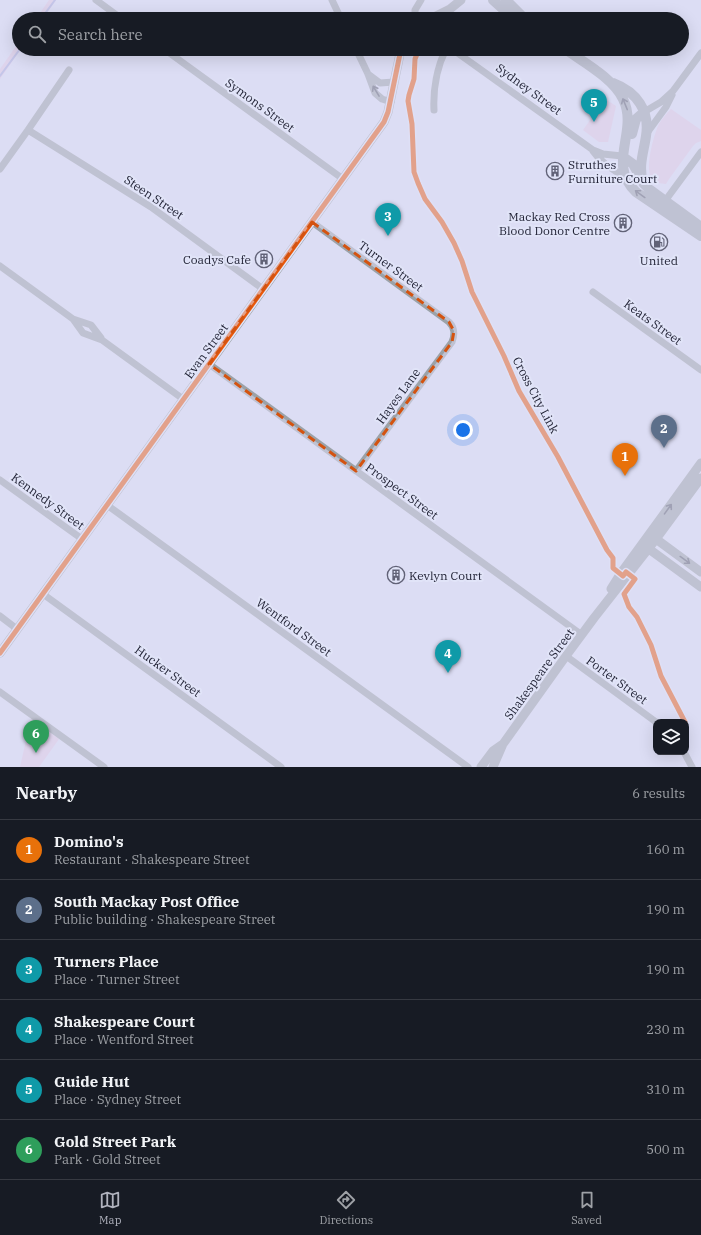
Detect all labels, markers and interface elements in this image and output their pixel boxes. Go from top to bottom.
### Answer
search box [12,12,689,56]
icon: search [26,23,48,45]
text: Search here [58,25,143,44]
street label: Sydney Street [493,60,565,118]
street label: Symons Street [223,75,297,135]
one-way arrow [371,85,379,97]
pin: 5 [581,89,607,122]
one-way arrow [620,98,628,110]
place label: Struthes Furniture Court [568,157,657,186]
building icon: Struthes Furniture Court [545,161,565,181]
street label: Steen Street [121,172,187,222]
one-way arrow [635,190,646,198]
pin: 3 [375,203,401,236]
place label: Mackay Red Cross Blood Donor Centre [499,209,610,238]
building icon: Mackay Red Cross Blood Donor Centre [613,213,633,233]
fuel station icon: United [649,232,669,252]
street label: Turner Street [356,238,426,294]
building icon: Coadys Cafe [254,249,274,269]
place label: Coadys Cafe [183,252,251,267]
place label: United [640,253,678,268]
street label: Keats Street [621,296,685,348]
street label: Evan Street [181,320,231,382]
street label: Cross City Link [509,354,563,436]
street label: Hayes Lane [373,365,423,427]
pin: 2 [651,415,677,448]
your location [453,420,473,440]
pin: 1 [612,443,638,476]
street label: Prospect Street [363,460,441,522]
street label: Kennedy Street [9,469,87,533]
one-way arrow [664,504,672,515]
one-way arrow [680,556,691,564]
building icon: Kevlyn Court [386,565,406,585]
place label: Kevlyn Court [409,568,482,583]
street label: Wentford Street [253,595,335,659]
street label: Shakespeare Street [501,625,577,723]
pin: 4 [435,640,461,673]
street label: Hucker Street [132,642,204,700]
street label: Porter Street [583,653,651,707]
map controls [653,719,689,755]
button: layers [653,719,689,755]
pin: 6 [23,720,49,753]
text: Nearby [16,782,77,804]
text: 6 results [632,785,685,802]
text: Domino's [54,832,124,851]
text: 1 [25,841,33,858]
text: 160 m [646,841,685,858]
text: Restaurant · Shakespeare Street [54,851,250,868]
text: South Mackay Post Office [54,892,239,911]
text: 2 [25,901,33,918]
text: 190 m [646,901,685,918]
text: Public building · Shakespeare Street [54,911,275,928]
text: Turners Place [54,952,159,971]
text: 3 [25,961,33,978]
text: 190 m [646,961,685,978]
text: Place · Turner Street [54,971,180,988]
text: Shakespeare Court [54,1012,195,1031]
text: 4 [25,1021,33,1038]
text: 230 m [646,1021,685,1038]
text: Place · Wentford Street [54,1031,194,1048]
text: Guide Hut [54,1072,129,1091]
text: 5 [25,1081,33,1098]
text: 310 m [646,1081,685,1098]
text: Place · Sydney Street [54,1091,181,1108]
text: Gold Street Park [54,1132,176,1151]
text: 6 [25,1141,33,1158]
text: 500 m [646,1141,685,1158]
text: Park · Gold Street [54,1151,161,1168]
tab: Map [99,1189,121,1227]
tab: Directions [319,1189,373,1227]
tab: Saved [571,1189,602,1227]

